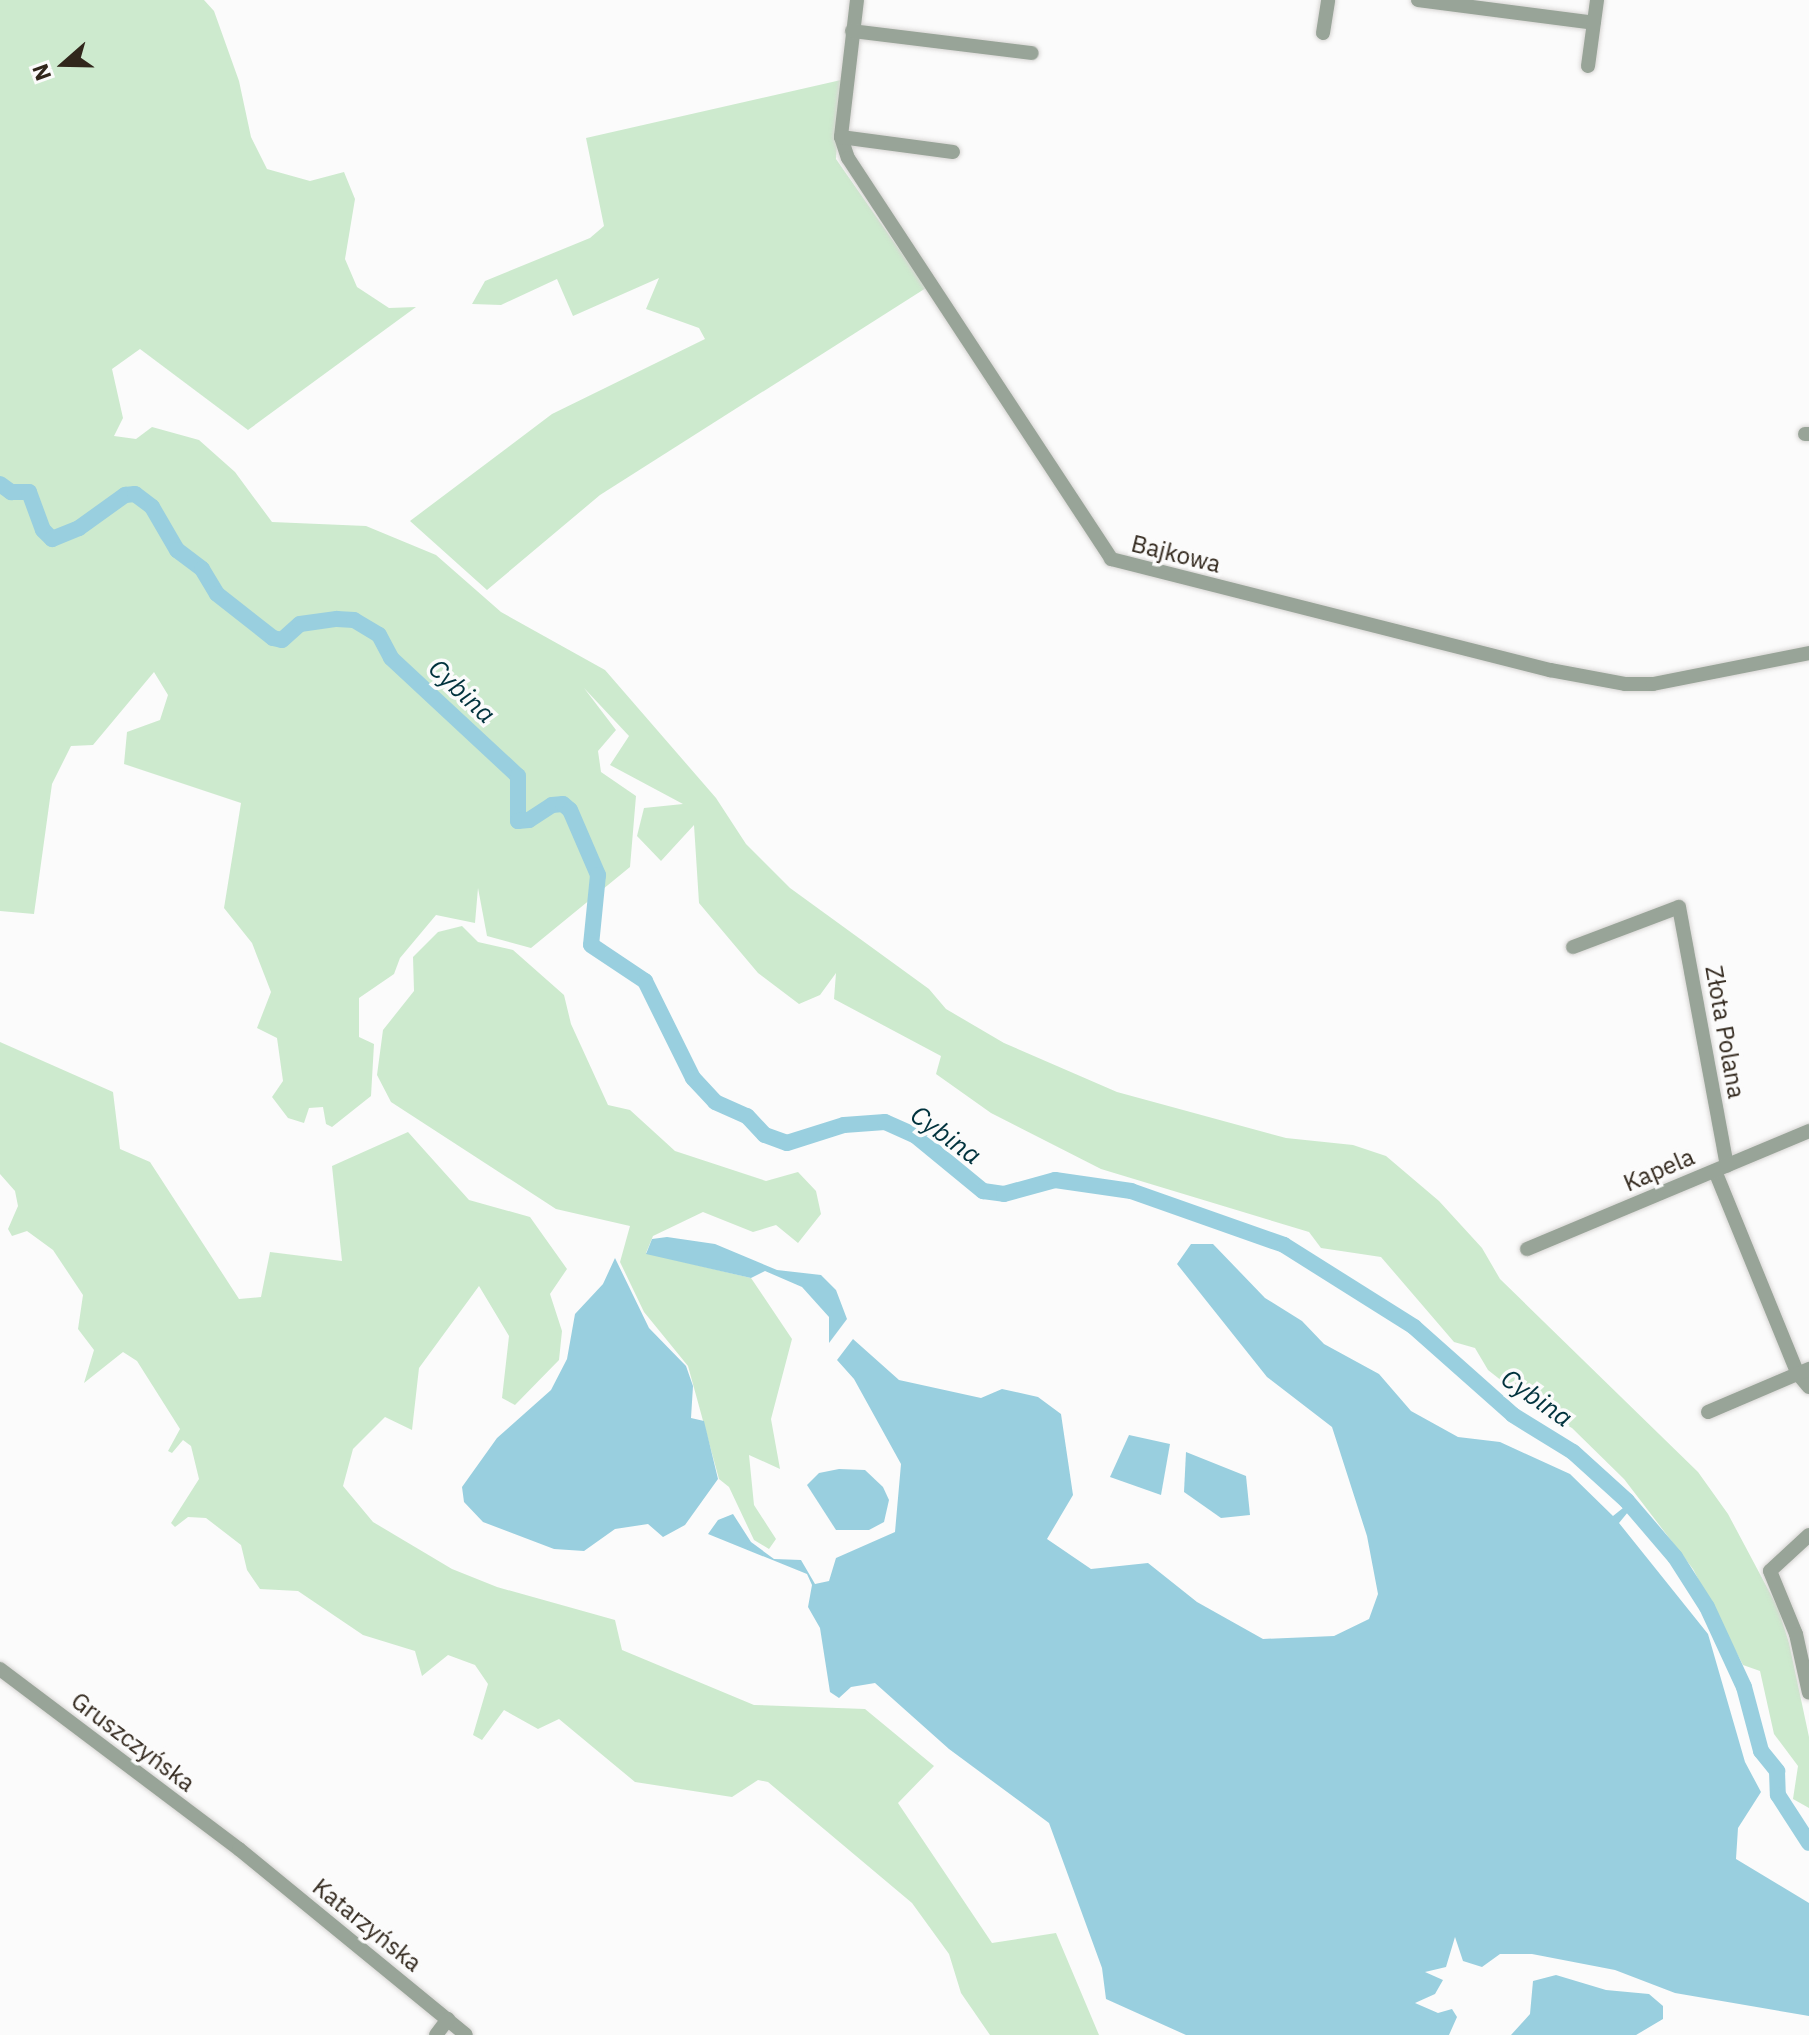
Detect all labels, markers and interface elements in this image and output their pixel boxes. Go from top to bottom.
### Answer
north arrow [24,24,104,104]
text: N [25,60,57,85]
street label: Bajkowa [1128,529,1224,579]
water label: Cybina [422,652,502,730]
street label: Złota Polana [1699,963,1751,1101]
water label: Cybina [905,1099,987,1171]
street label: Kapela [1619,1142,1699,1198]
water label: Cybina [1495,1362,1579,1434]
street label: Gruszczyńska [66,1686,200,1798]
street label: Katarzyńska [307,1872,427,1978]

